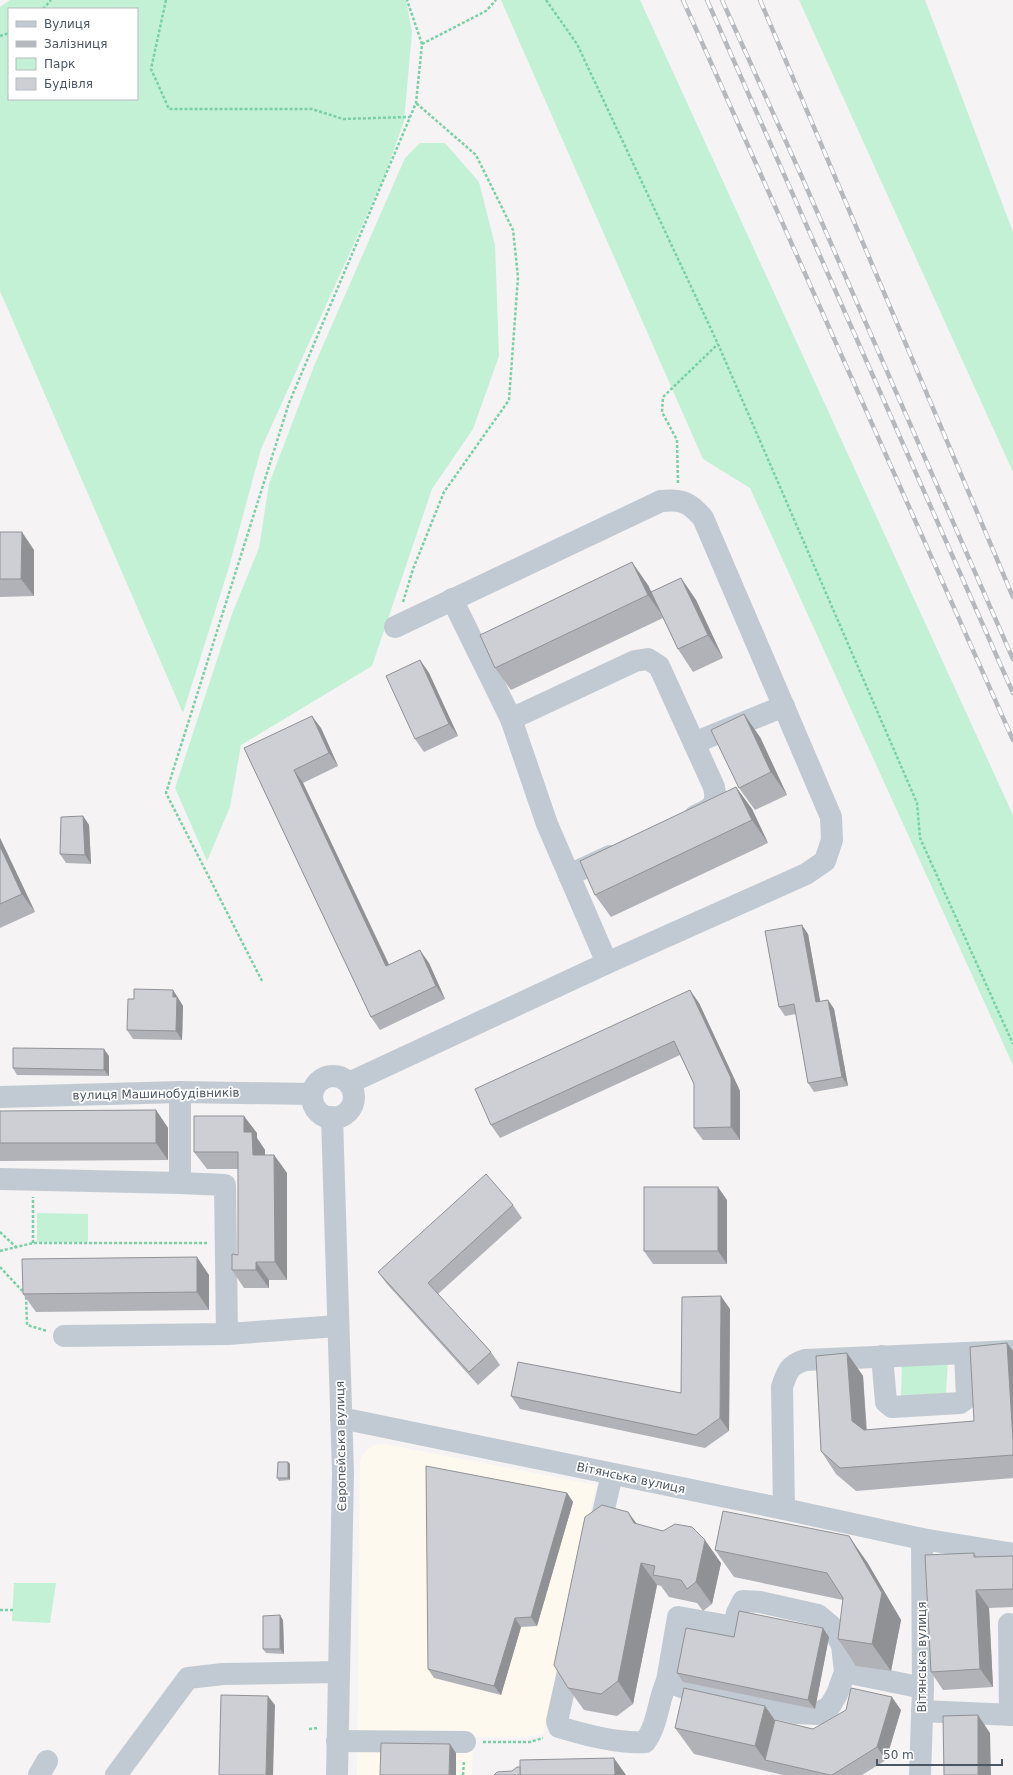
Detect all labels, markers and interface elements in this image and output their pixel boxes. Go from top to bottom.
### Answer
legend [8,8,138,100]
text: Вулиця [44,17,90,31]
text: Залізниця [44,37,107,51]
text: Парк [44,57,75,71]
text: Будівля [44,77,93,91]
street label: вулиця Машинобудівників [72,1086,240,1102]
street label: Європейська вулиця [333,1381,349,1511]
street label: Вітянська вулиця [575,1460,687,1496]
street label: Вітянська вулиця [915,1602,929,1712]
scale bar [877,1741,1002,1767]
text: 50 m [883,1748,914,1762]

